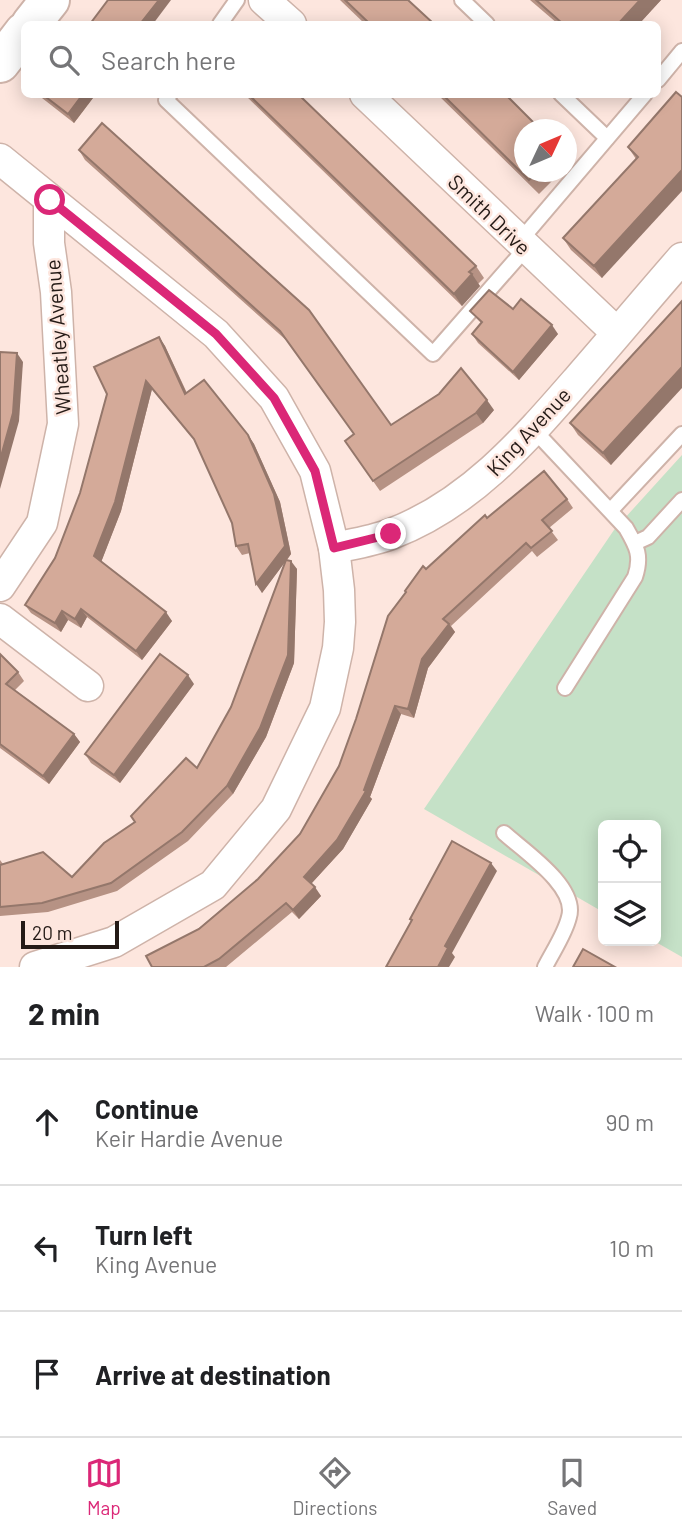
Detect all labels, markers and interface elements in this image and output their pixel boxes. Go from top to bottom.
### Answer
search box [21,21,661,98]
icon: search [45,41,83,79]
text: Search here [101,44,236,75]
north arrow [514,119,577,182]
street label: Smith Drive [444,169,536,259]
route start [34,184,65,215]
street label: Wheatley Avenue [39,259,75,415]
street label: King Avenue [481,382,575,480]
route end [375,518,406,549]
map controls [598,820,661,946]
button: locate [598,820,661,883]
button: layers [598,883,661,946]
scale bar [21,918,119,950]
text: 20 m [32,921,72,944]
text: 2 min [28,995,100,1031]
text: Walk · 100 m [535,999,654,1027]
text: Continue [95,1093,199,1124]
icon: ahead [28,1103,66,1141]
text: 90 m [605,1108,654,1136]
text: Keir Hardie Avenue [95,1124,283,1152]
text: Turn left [95,1219,193,1250]
icon: left [28,1229,66,1267]
text: 10 m [609,1234,654,1262]
text: King Avenue [95,1250,217,1278]
icon: arrive [28,1355,66,1393]
text: Arrive at destination [95,1359,331,1390]
tab: Map [85,1454,123,1519]
tab: Directions [293,1454,378,1519]
tab: Saved [547,1454,597,1519]

